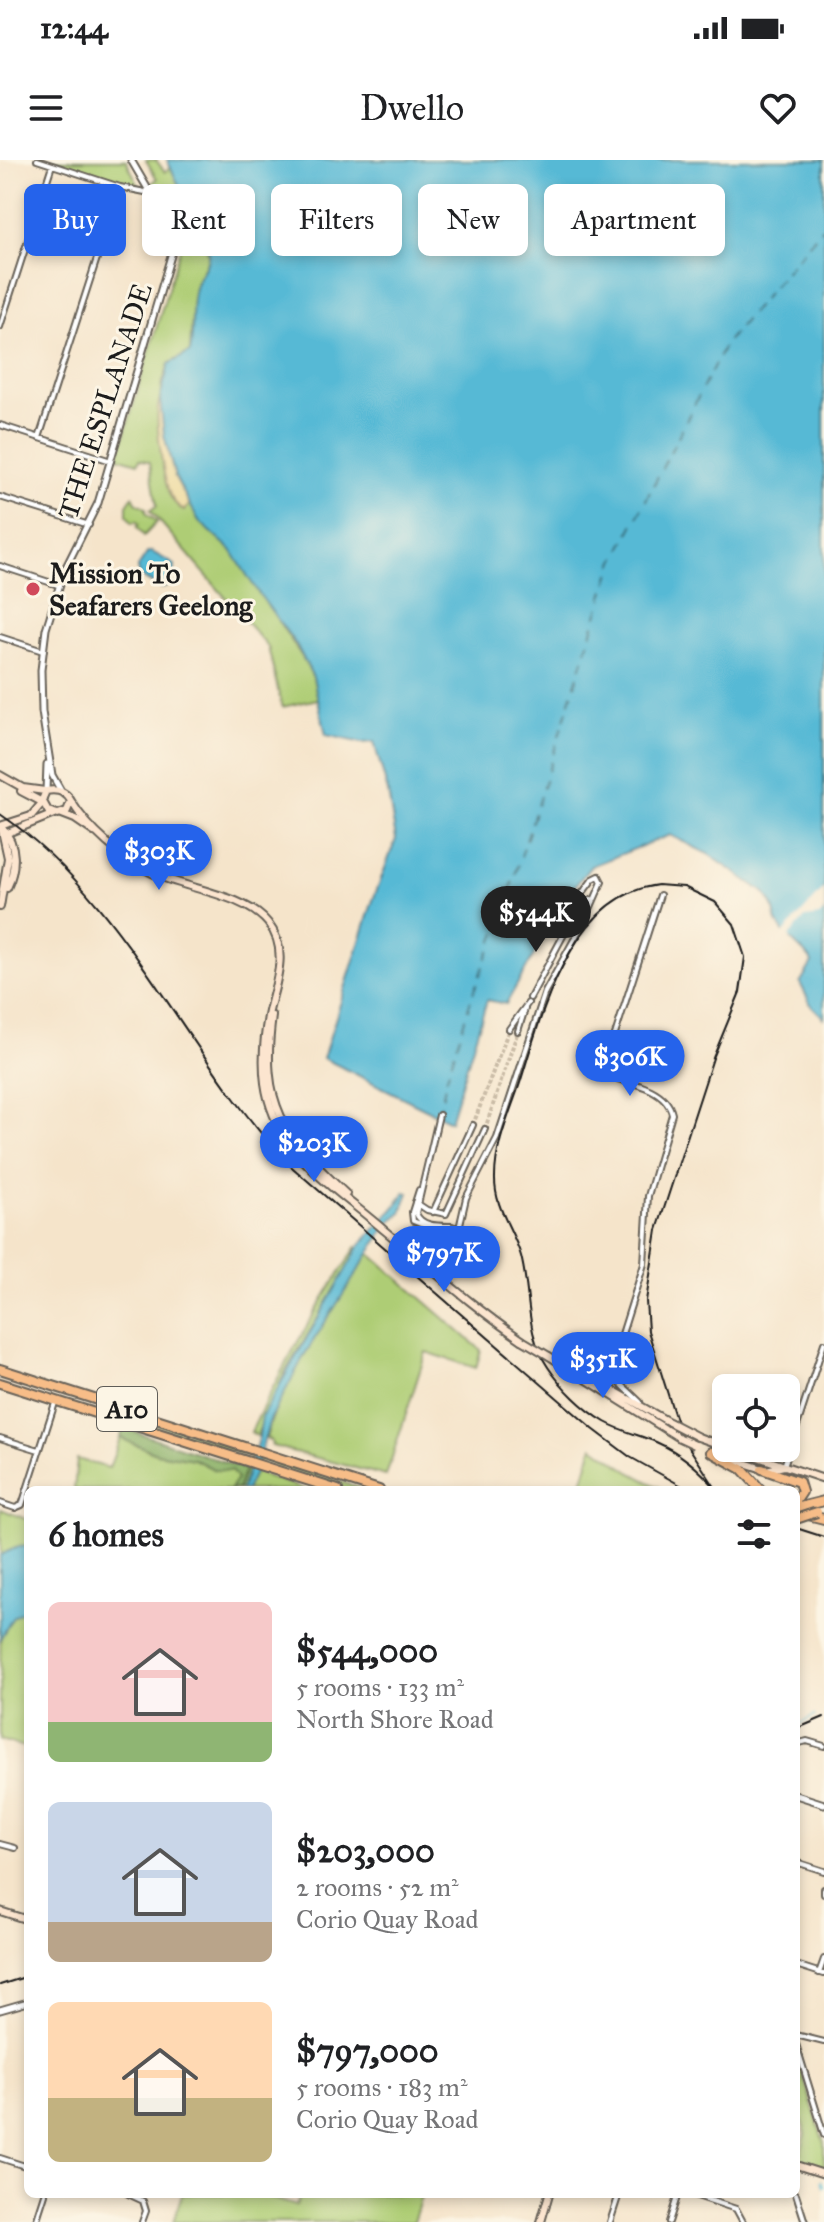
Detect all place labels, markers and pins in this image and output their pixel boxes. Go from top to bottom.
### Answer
place label: Mission To Seafarers Geelong [49,556,253,623]
marker: Mission To Seafarers Geelong [24,580,42,598]
pin: $303K [103,824,215,892]
pin: $544K [480,886,592,954]
pin: $306K [574,1030,686,1098]
pin: $203K [258,1116,370,1184]
pin: $797K [388,1226,500,1294]
pin: $351K [547,1332,659,1400]

